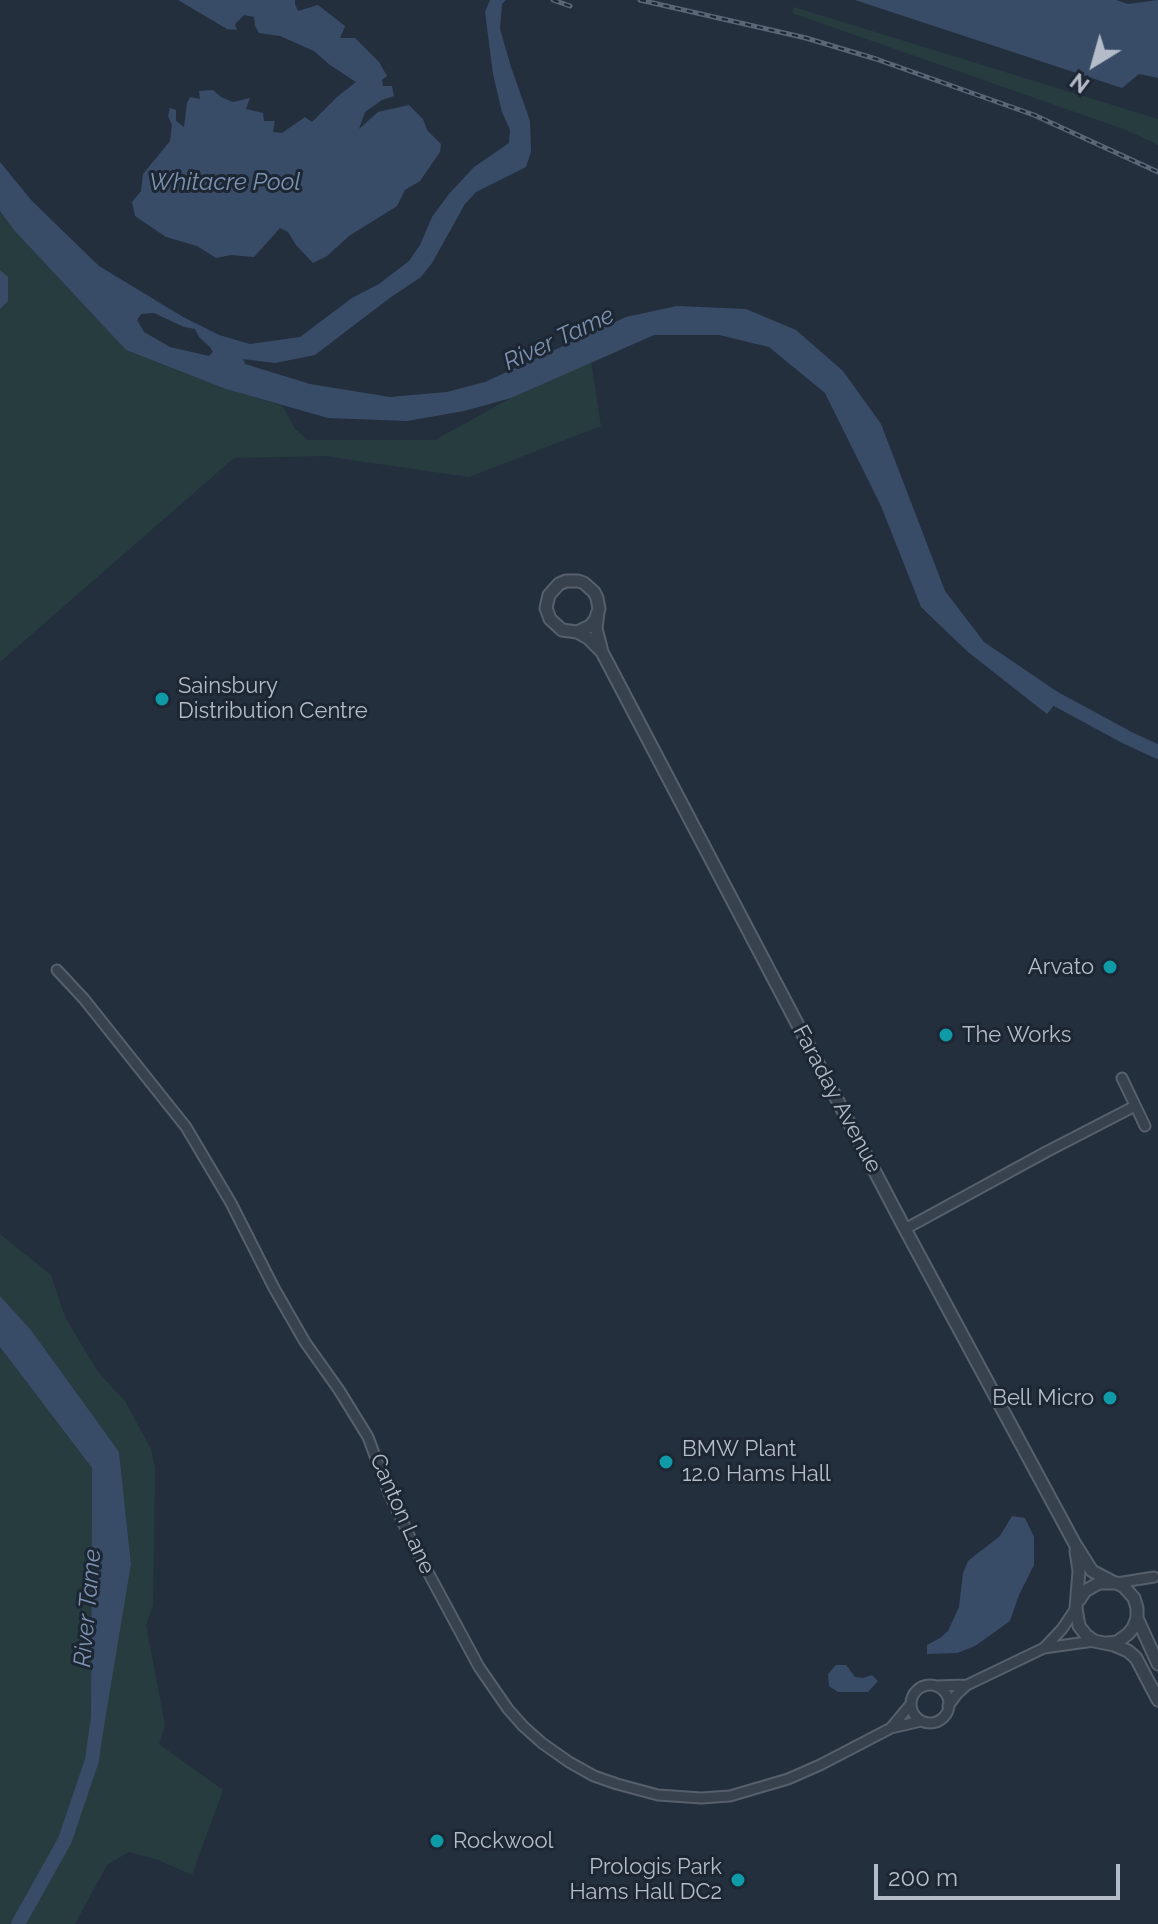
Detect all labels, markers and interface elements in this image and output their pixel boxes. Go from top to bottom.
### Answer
north arrow [1054,24,1134,104]
text: N [1065,68,1094,99]
water label: Whitacre Pool [149,169,301,197]
water label: River Tame [499,301,619,377]
place label: Sainsbury Distribution Centre [178,673,368,724]
marker: Sainsbury Distribution Centre [153,690,171,708]
place label: Arvato [1028,954,1094,980]
marker: Arvato [1101,958,1119,976]
street label: Faraday Avenue [787,1021,887,1177]
place label: The Works [962,1022,1071,1048]
marker: The Works [937,1026,955,1044]
place label: Bell Micro [992,1385,1094,1411]
marker: Bell Micro [1101,1389,1119,1407]
place label: BMW Plant 12.0 Hams Hall [682,1436,831,1488]
street label: Canton Lane [364,1450,440,1578]
marker: BMW Plant 12.0 Hams Hall [657,1453,675,1471]
water label: River Tame [68,1548,108,1668]
place label: Rockwool [453,1828,553,1854]
marker: Rockwool [428,1832,446,1850]
scale bar [878,1848,1124,1898]
place label: Prologis Park Hams Hall DC2 [569,1854,722,1906]
text: 200 m [888,1863,958,1892]
marker: Prologis Park Hams Hall DC2 [729,1871,747,1889]

